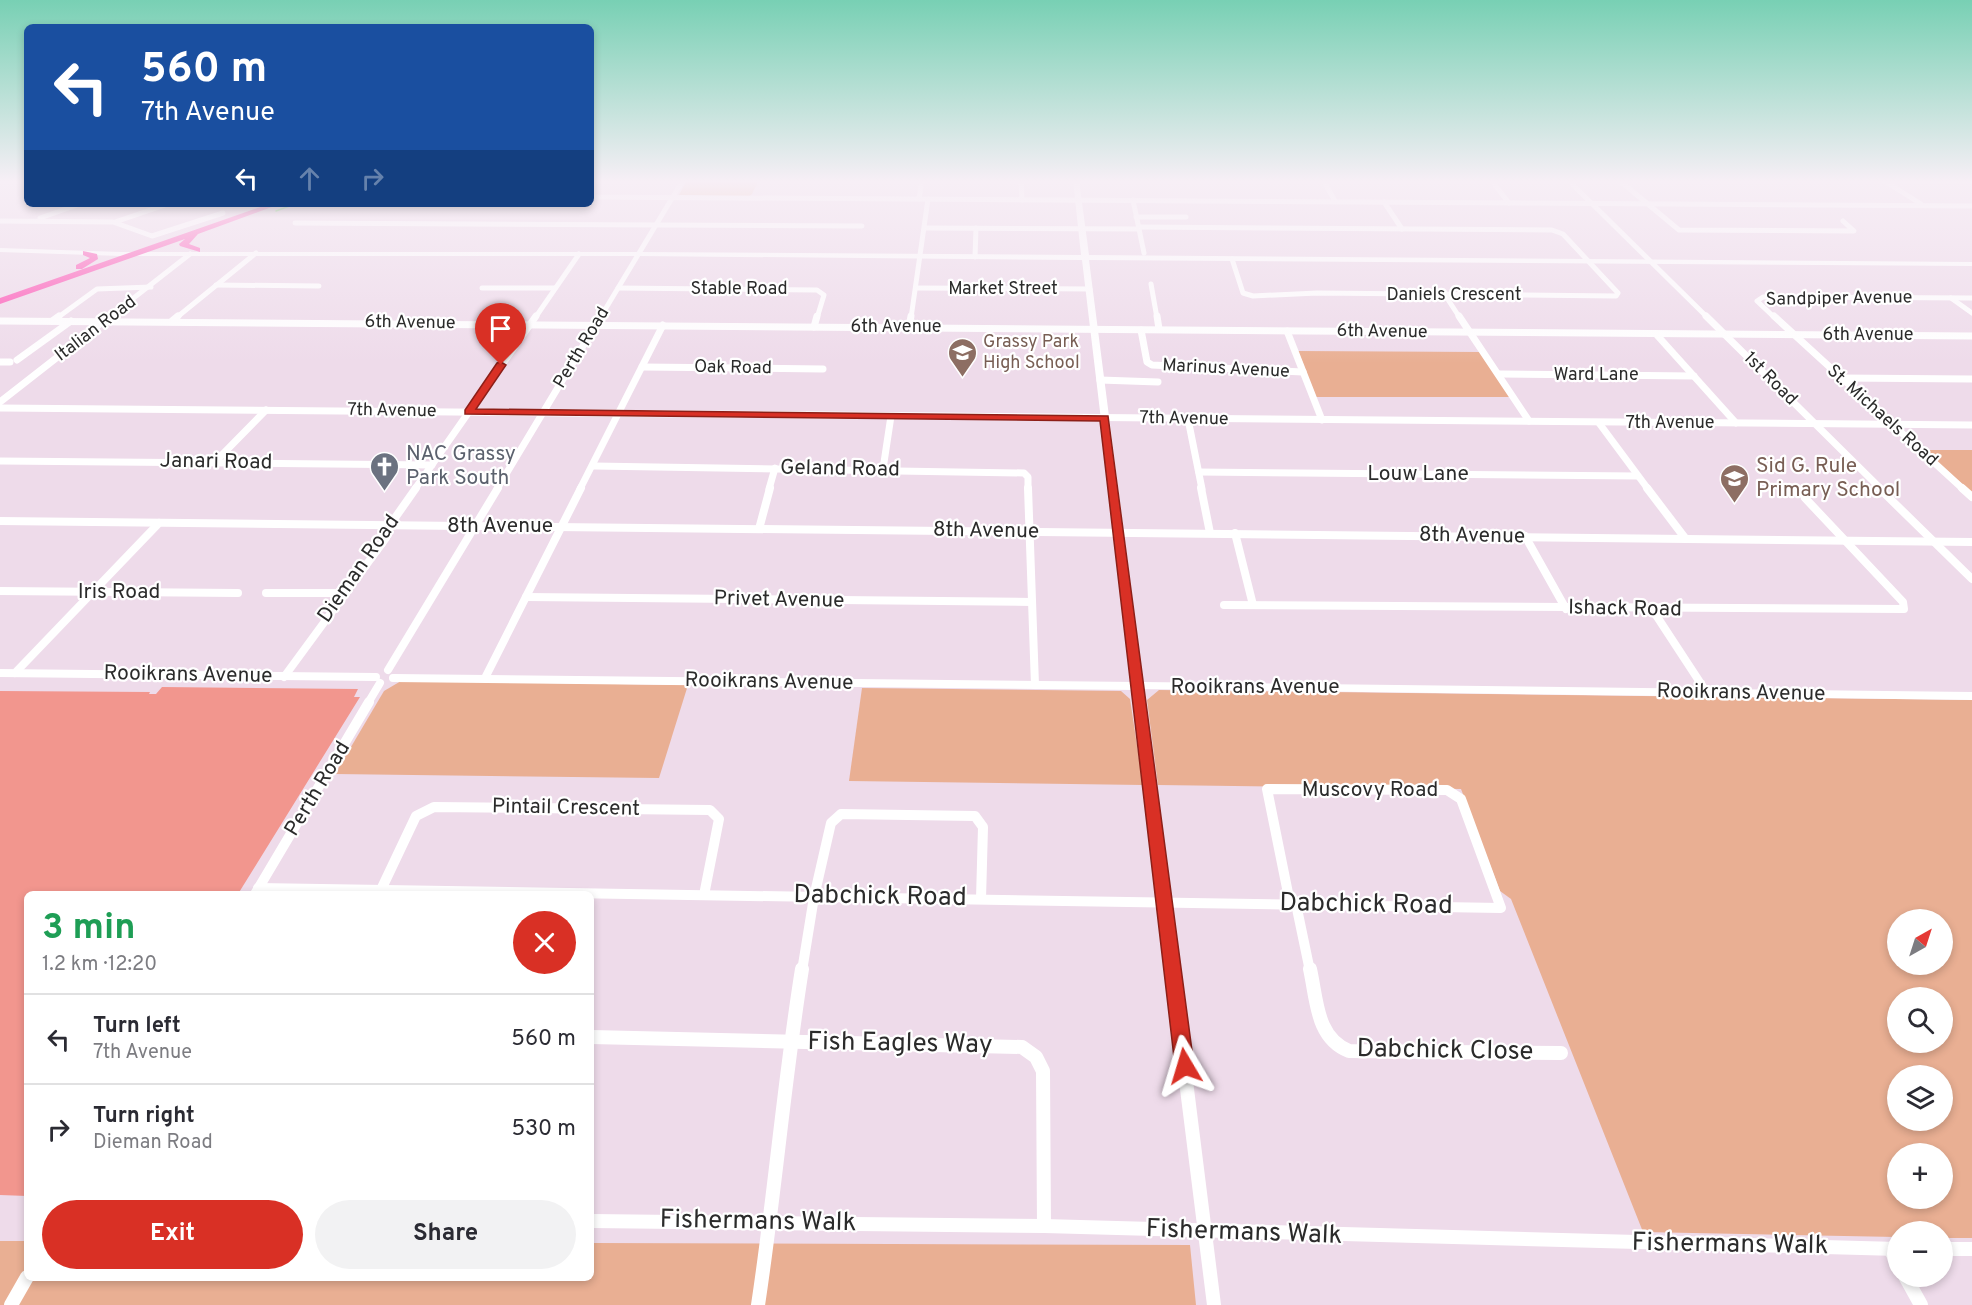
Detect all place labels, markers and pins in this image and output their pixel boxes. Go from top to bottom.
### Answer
pin [475,303,526,365]
place label: Grassy Park High School [983,331,1080,375]
school or university icon: Grassy Park High School [946,336,978,378]
place label: NAC Grassy Park South [406,441,516,492]
church icon: NAC Grassy Park South [369,450,401,492]
place label: Sid G. Rule Primary School [1756,453,1900,504]
school or university icon: Sid G. Rule Primary School [1719,462,1751,504]

